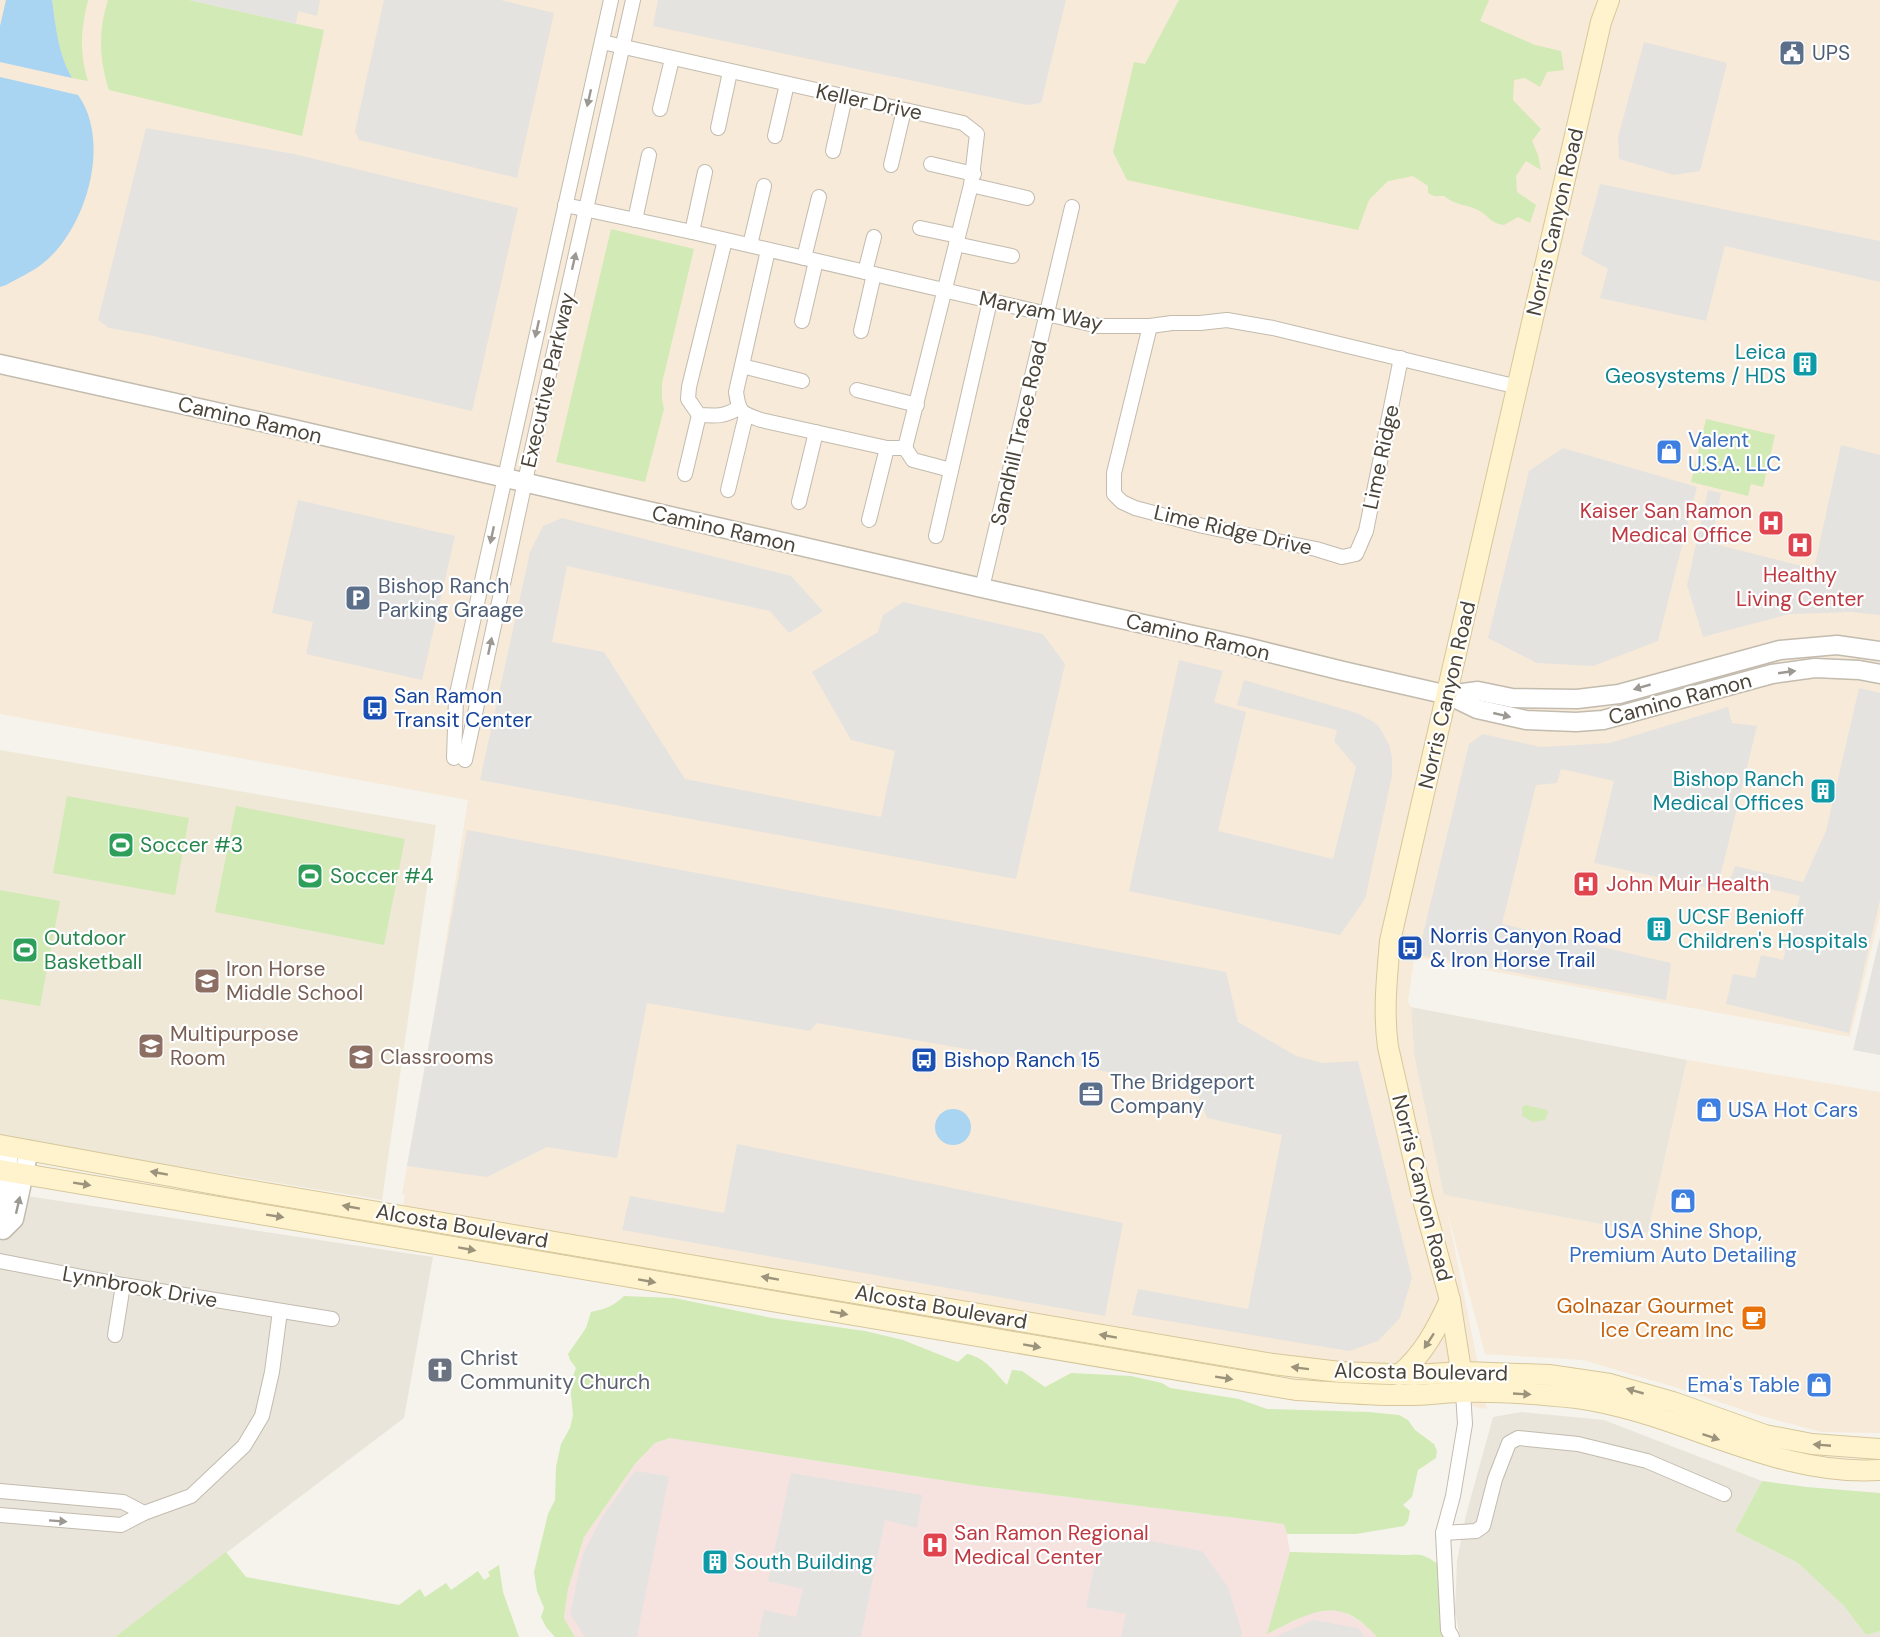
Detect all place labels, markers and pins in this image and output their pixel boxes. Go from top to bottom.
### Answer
public building icon: UPS [1777,38,1807,68]
place label: UPS [1812,39,1850,67]
place label: Leica Geosystems / HDS [1605,338,1786,390]
building icon: Leica Geosystems / HDS [1790,349,1820,379]
place label: Valent U.S.A. LLC [1688,426,1781,478]
shop icon: Valent U.S.A. LLC [1654,437,1684,467]
place label: Kaiser San Ramon Medical Office [1580,497,1752,549]
hospital icon: Kaiser San Ramon Medical Office [1756,508,1786,538]
hospital icon: Healthy Living Center [1785,530,1815,560]
place label: Healthy Living Center [1736,561,1864,613]
place label: Bishop Ranch Parking Graage [378,572,524,624]
parking icon: Bishop Ranch Parking Graage [343,583,373,613]
place label: San Ramon Transit Center [394,682,532,734]
bus stop icon: San Ramon Transit Center [360,693,390,723]
place label: Bishop Ranch Medical Offices [1653,765,1804,817]
building icon: Bishop Ranch Medical Offices [1808,776,1838,806]
sports icon: Soccer #3 [106,830,136,860]
place label: Soccer #3 [140,831,243,859]
sports icon: Soccer #4 [295,861,325,891]
place label: Soccer #4 [330,862,434,890]
hospital icon: John Muir Health [1571,869,1601,899]
place label: John Muir Health [1606,870,1769,898]
place label: UCSF Benioff Children's Hospitals [1678,903,1868,955]
building icon: UCSF Benioff Children's Hospitals [1644,914,1674,944]
place label: Norris Canyon Road & Iron Horse Trail [1430,922,1622,974]
place label: Outdoor Basketball [44,924,142,976]
bus stop icon: Norris Canyon Road & Iron Horse Trail [1395,933,1425,963]
sports icon: Outdoor Basketball [10,935,40,965]
place label: Iron Horse Middle School [226,955,363,1007]
school or university icon: Iron Horse Middle School [192,966,222,996]
place label: Multipurpose Room [170,1020,299,1072]
school or university icon: Multipurpose Room [136,1031,166,1061]
school or university icon: Classrooms [346,1042,376,1072]
place label: Classrooms [380,1043,494,1071]
bus stop icon: Bishop Ranch 15 [909,1045,939,1075]
place label: Bishop Ranch 15 [944,1046,1100,1074]
place label: The Bridgeport Company [1110,1068,1255,1120]
office icon: The Bridgeport Company [1076,1079,1106,1109]
shop icon: USA Hot Cars [1694,1095,1724,1125]
place label: USA Hot Cars [1728,1096,1858,1124]
shop icon: USA Shine Shop, Premium Auto Detailing [1668,1186,1698,1216]
place label: USA Shine Shop, Premium Auto Detailing [1569,1217,1797,1269]
place label: Golnazar Gourmet Ice Cream Inc [1556,1292,1734,1344]
cafe icon: Golnazar Gourmet Ice Cream Inc [1739,1303,1769,1333]
place label: Christ Community Church [460,1344,650,1396]
church icon: Christ Community Church [425,1355,455,1385]
shop icon: Ema's Table [1804,1370,1834,1400]
place label: Ema's Table [1687,1371,1800,1399]
place label: San Ramon Regional Medical Center [954,1519,1149,1571]
hospital icon: San Ramon Regional Medical Center [920,1530,950,1560]
building icon: South Building [700,1547,730,1577]
place label: South Building [734,1548,873,1576]

